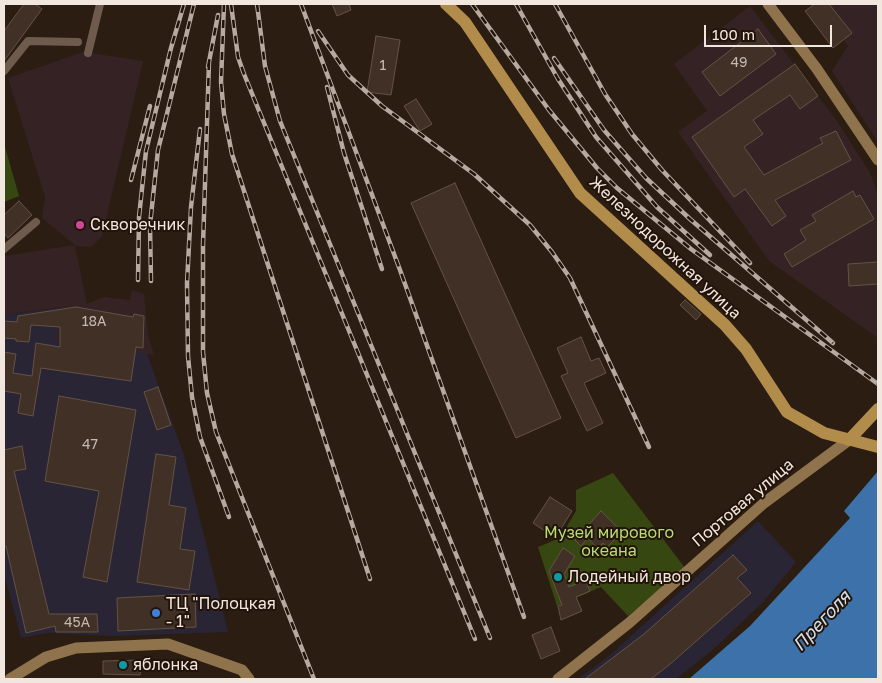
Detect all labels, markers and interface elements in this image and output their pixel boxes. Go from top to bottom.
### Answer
scale bar [707,15,834,47]
text: 100 m [712,25,755,43]
house number: 49 [730,55,748,71]
house number: 1 [380,58,386,74]
street label: Железнодорожная улица [585,173,745,323]
place label: Скворечник [90,215,185,235]
marker: Скворечник [74,219,86,231]
house number: 18А [82,314,106,330]
house number: 47 [82,437,98,453]
street label: Портовая улица [688,455,798,551]
park label: Музей мирового океана [544,523,674,561]
place label: Лодейный двор [568,567,691,587]
marker: Лодейный двор [552,571,564,583]
water label: Преголя [789,586,855,656]
place label: ТЦ "Полоцкая - 1" [166,594,276,632]
marker: ТЦ "Полоцкая - 1" [150,607,162,619]
house number: 45А [64,615,90,631]
place label: яблонка [133,655,198,675]
marker: яблонка [117,659,129,671]

